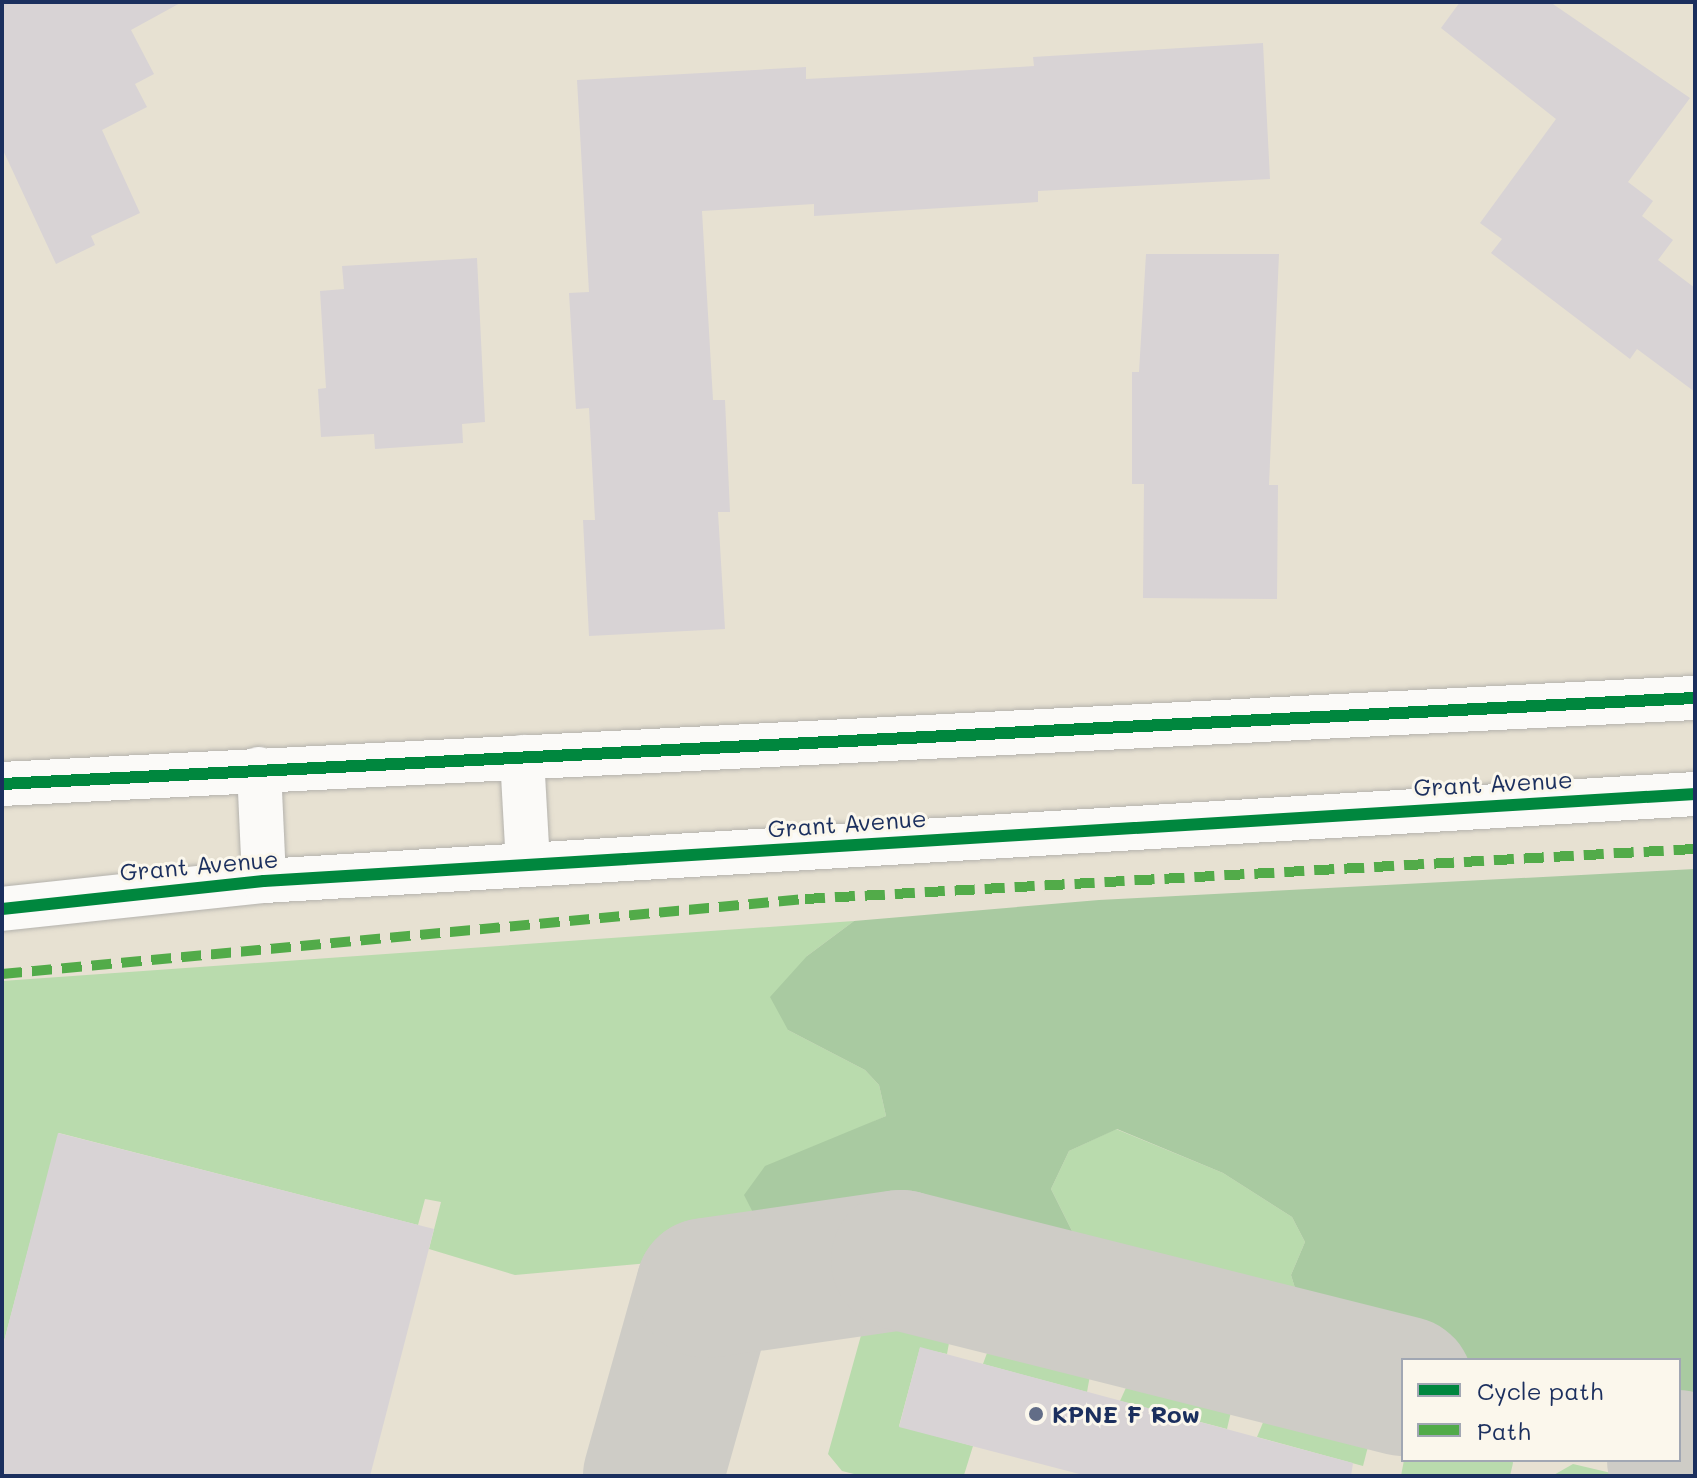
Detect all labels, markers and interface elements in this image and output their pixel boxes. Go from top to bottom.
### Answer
street label: Grant Avenue [1413,764,1573,802]
street label: Grant Avenue [767,803,927,843]
street label: Grant Avenue [118,844,280,886]
legend [1401,1358,1681,1462]
text: Cycle path [1477,1375,1603,1406]
place label: KPNE F Row [1052,1400,1200,1428]
marker: KPNE F Row [1027,1405,1045,1423]
text: Path [1477,1415,1531,1446]

